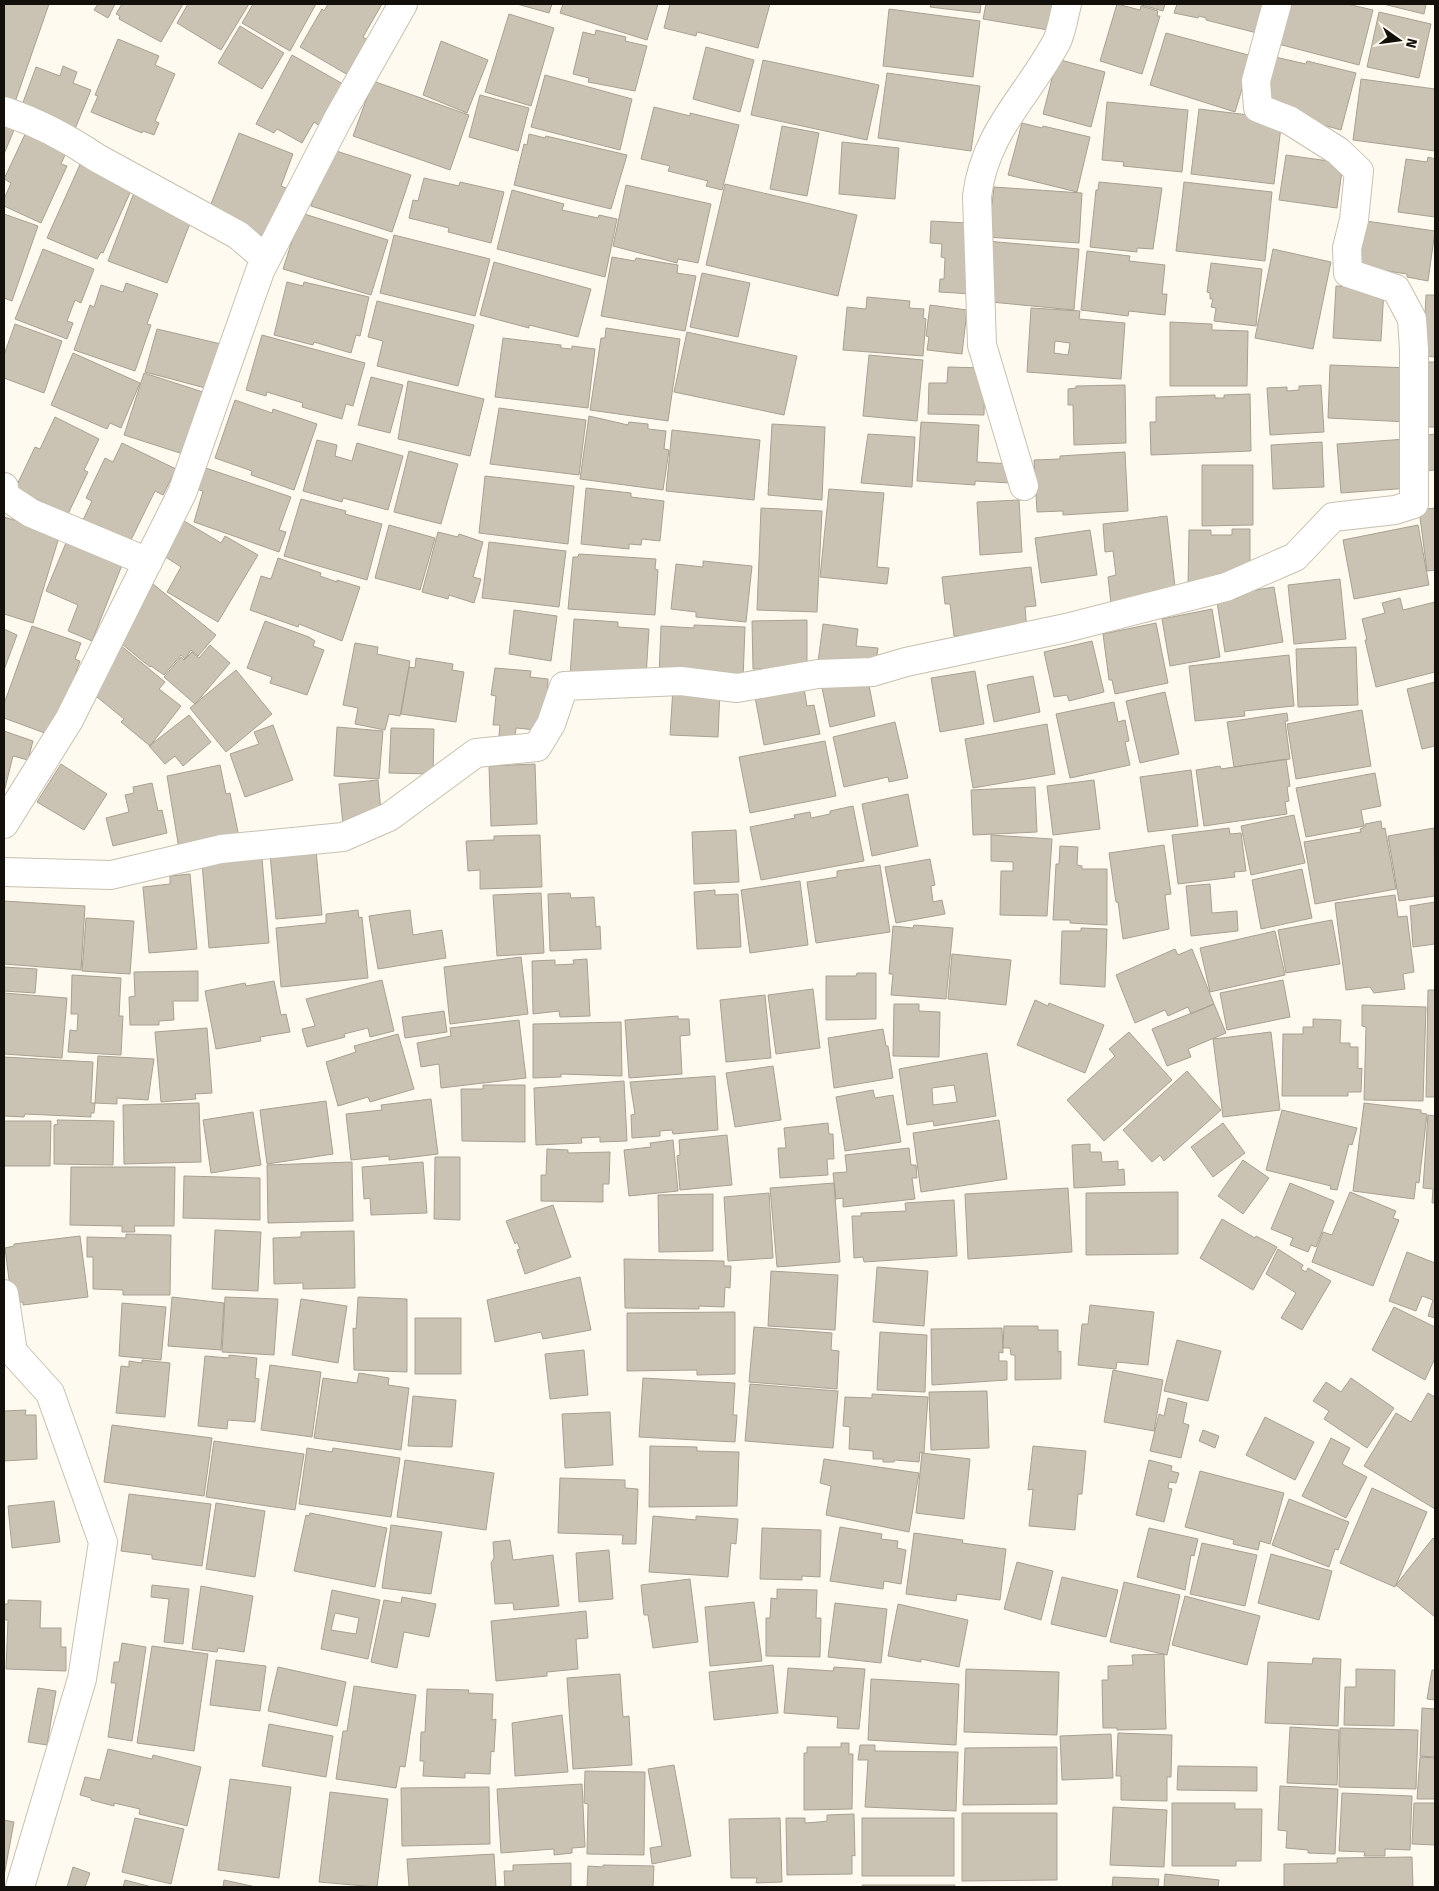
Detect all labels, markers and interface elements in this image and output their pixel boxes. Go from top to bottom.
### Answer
north arrow [1374,15,1424,65]
text: N [1402,36,1421,50]

